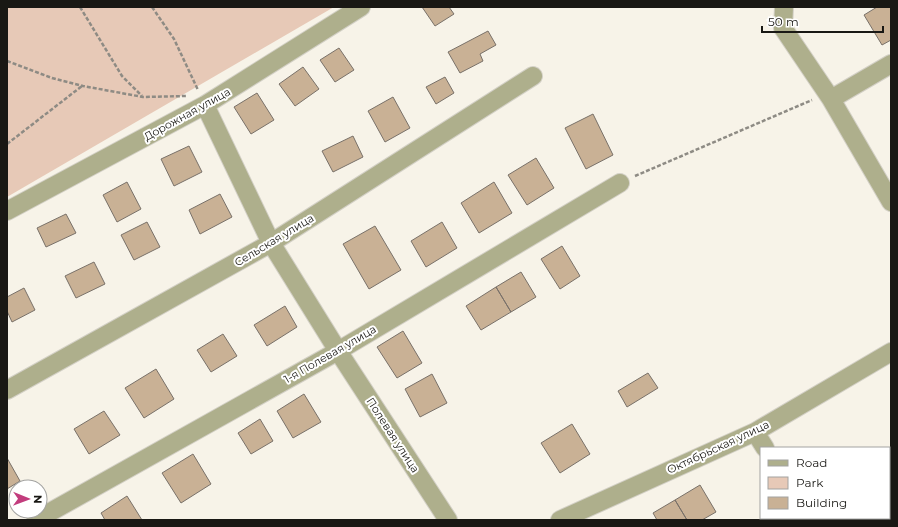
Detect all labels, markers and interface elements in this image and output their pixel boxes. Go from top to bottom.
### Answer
scale bar [762,8,883,34]
text: 50 m [768,14,799,29]
street label: Дорожная улица [141,84,233,144]
street label: Сельская улица [232,211,316,269]
street label: 1-я Полевая улица [281,322,379,386]
street label: Полевая улица [363,395,423,475]
street label: Октябрьская улица [665,417,771,477]
legend [760,447,890,519]
text: Road [796,455,827,470]
text: Park [796,475,824,490]
north arrow [8,479,48,519]
text: N [31,495,45,504]
text: Building [796,495,847,510]

